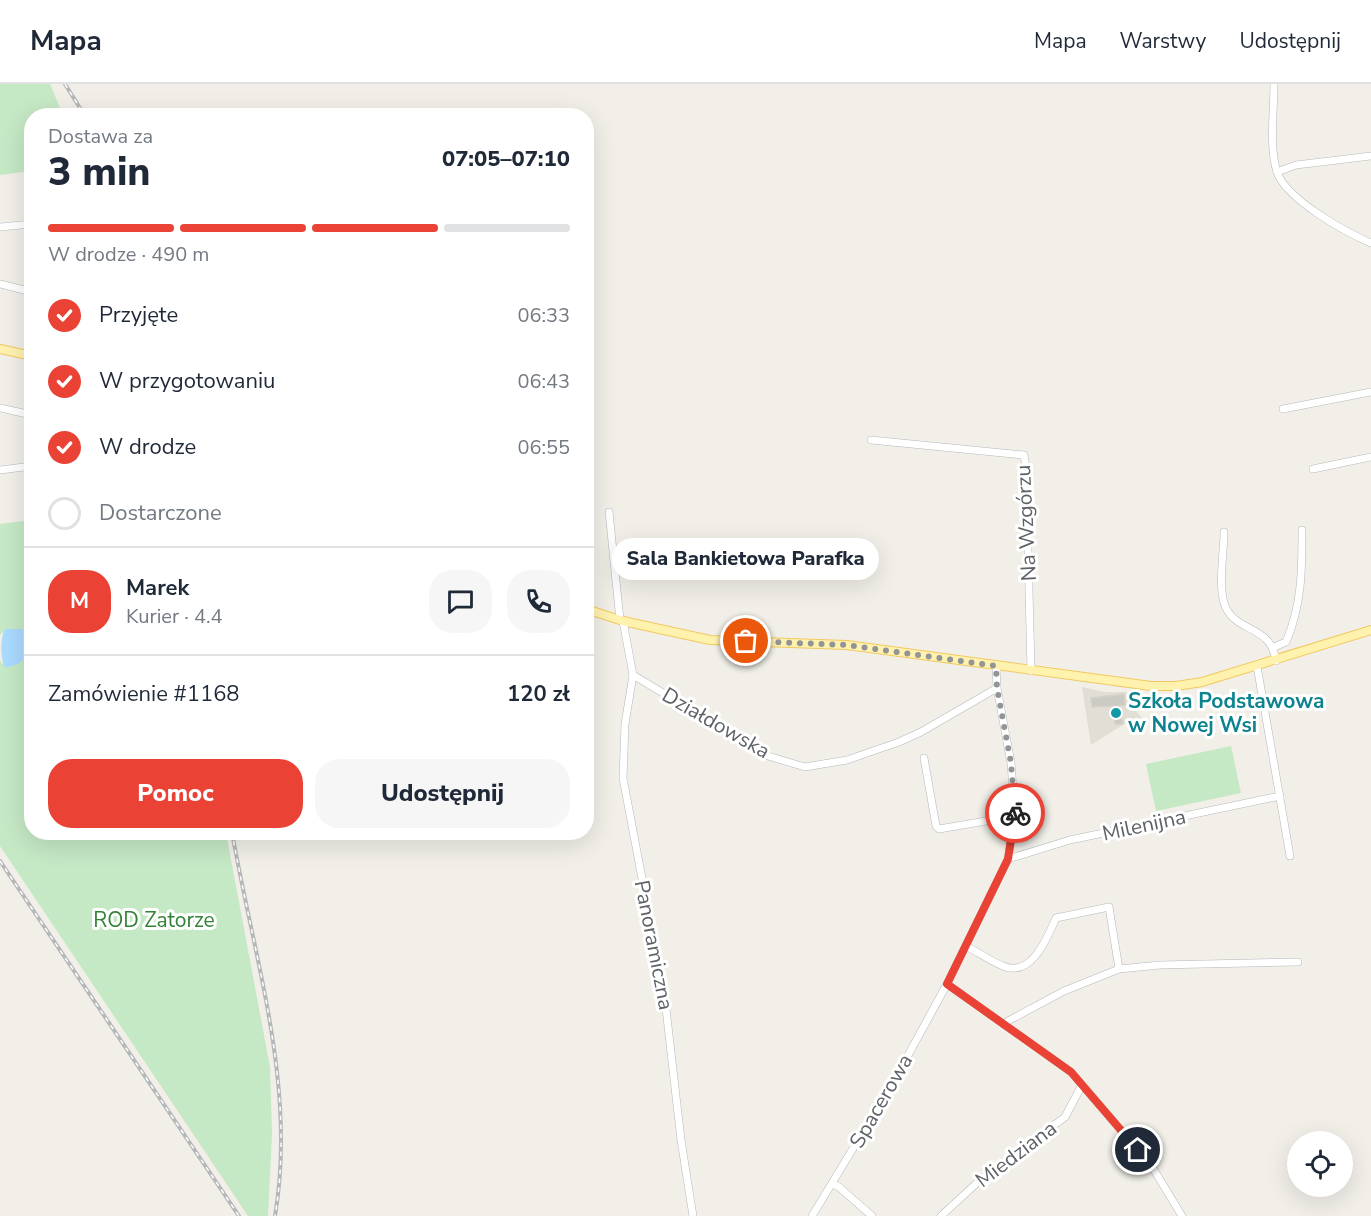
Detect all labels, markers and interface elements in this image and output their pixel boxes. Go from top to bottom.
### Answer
text: Mapa [30,22,102,60]
text: Mapa [1034,27,1087,55]
text: Warstwy [1120,27,1206,55]
text: Udostępnij [1239,27,1341,55]
text: Dostawa za [48,123,153,150]
text: 07:05–07:10 [442,144,570,174]
text: 3 min [48,146,151,199]
text: W drodze · 490 m [48,241,209,268]
icon: check [48,299,81,332]
text: Przyjęte [99,300,178,330]
text: 06:33 [517,302,570,329]
icon: check [48,365,81,398]
text: W przygotowaniu [99,366,275,396]
text: 06:43 [517,368,570,395]
icon: check [48,431,81,464]
text: W drodze [99,432,196,462]
text: 06:55 [517,434,570,461]
street label: Na Wzgórzu [1009,464,1043,582]
text: Dostarczone [99,498,222,528]
callout: Sala Bankietowa Parafka [612,539,879,581]
text: Sala Bankietowa Parafka [626,545,865,572]
button: chat [429,570,492,633]
button: phone [507,570,570,633]
text: Marek [126,573,189,603]
text: M [70,586,89,616]
text: Kurier · 4.4 [126,603,223,630]
pin [720,615,771,666]
icon: bag [729,624,762,657]
text: Zamówienie #1168 [48,679,240,709]
text: 120 zł [507,679,570,709]
street label: Działdowska [657,681,775,765]
place label: Szkoła Podstawowa w Nowej Wsi [1128,687,1324,739]
marker: Szkoła Podstawowa w Nowej Wsi [1109,706,1123,720]
button: Pomoc [48,759,303,828]
button: Udostępnij [315,759,570,828]
courier [985,783,1045,843]
icon: bike [999,797,1032,830]
street label: Milenijna [1100,802,1188,848]
street label: Panoramiczna [628,878,680,1012]
park label: ROD Zatorze [93,906,215,934]
street label: Spacerowa [843,1049,919,1153]
street label: Miedziana [970,1114,1062,1194]
pin [1112,1124,1163,1175]
map controls [1287,1131,1353,1197]
button: locate [1287,1131,1353,1197]
icon: home [1121,1133,1154,1166]

